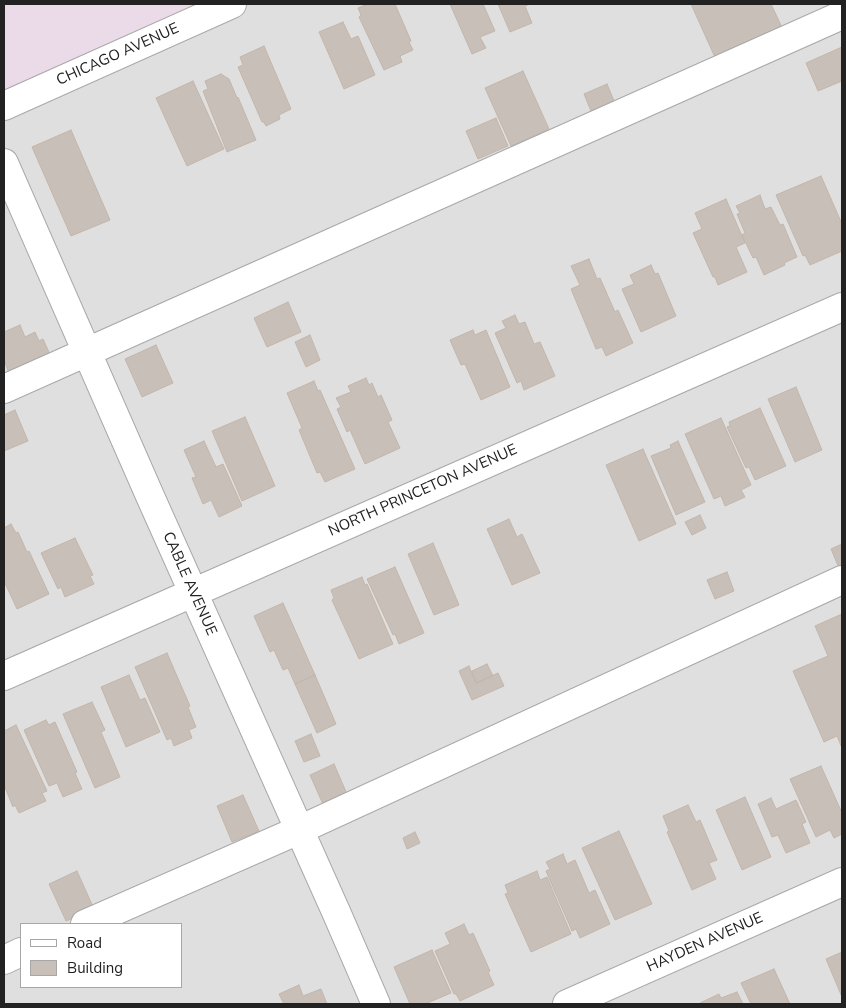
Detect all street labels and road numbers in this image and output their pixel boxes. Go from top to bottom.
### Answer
street label: CHICAGO AVENUE [54,20,182,90]
street label: NORTH PRINCETON AVENUE [326,441,520,541]
street label: CABLE AVENUE [158,529,220,639]
street label: HAYDEN AVENUE [644,909,766,977]

